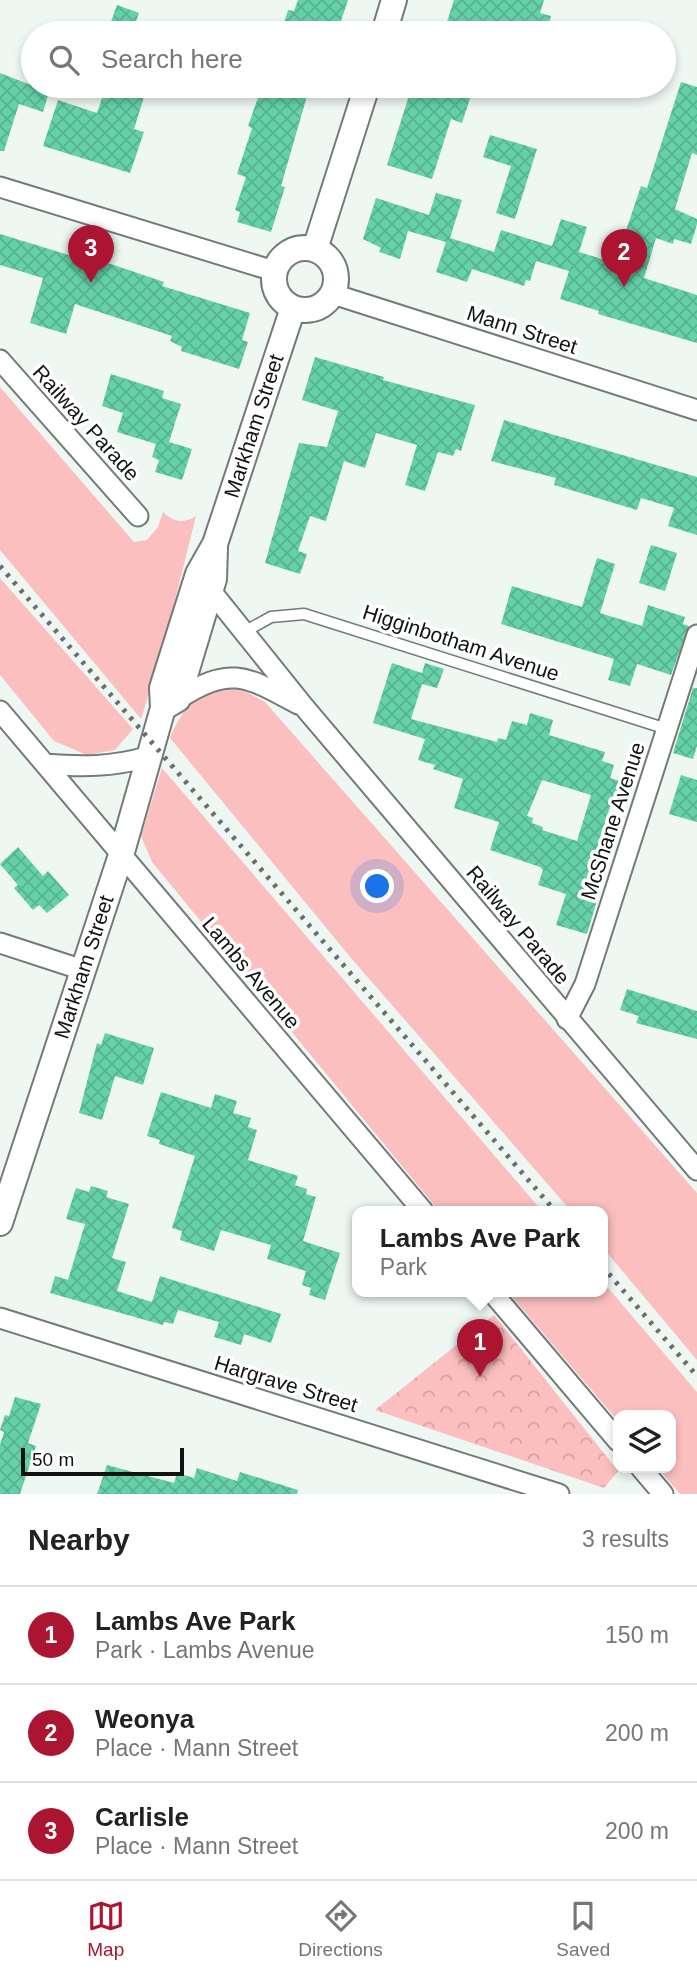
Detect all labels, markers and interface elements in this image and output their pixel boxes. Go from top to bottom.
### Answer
search box [21,21,676,98]
icon: search [45,41,83,79]
text: Search here [101,44,243,74]
pin: 3 [68,225,114,283]
pin: 2 [601,229,647,287]
street label: Mann Street [464,301,580,358]
street label: Markham Street [220,351,288,500]
street label: Railway Parade [29,360,144,485]
street label: Higginbotham Avenue [360,600,562,685]
street label: McShane Avenue [576,739,649,903]
street label: Railway Parade [462,861,574,988]
your location [360,869,394,903]
street label: Markham Street [50,892,118,1041]
street label: Lambs Avenue [198,912,305,1033]
popup [352,1206,608,1297]
text: Lambs Ave Park [380,1223,580,1253]
text: Park [380,1254,427,1280]
pin: 1 [457,1319,503,1377]
street label: Hargrave Street [212,1351,361,1416]
map controls [613,1410,676,1473]
button: layers [613,1410,676,1473]
scale bar [21,1445,184,1477]
text: 50 m [32,1449,74,1470]
text: Nearby [28,1523,130,1556]
text: 3 results [582,1526,669,1552]
text: Lambs Ave Park [95,1606,295,1636]
text: 1 [45,1622,57,1648]
text: 150 m [605,1622,669,1648]
text: Park · Lambs Avenue [95,1637,314,1663]
text: Weonya [95,1704,194,1734]
text: 2 [45,1720,57,1746]
text: 200 m [605,1720,669,1746]
text: Place · Mann Street [95,1735,298,1761]
text: Carlisle [95,1802,189,1832]
text: 3 [45,1818,57,1844]
text: 200 m [605,1818,669,1844]
text: Place · Mann Street [95,1833,298,1859]
tab: Map [87,1897,125,1961]
tab: Directions [298,1897,383,1961]
tab: Saved [556,1897,610,1961]

